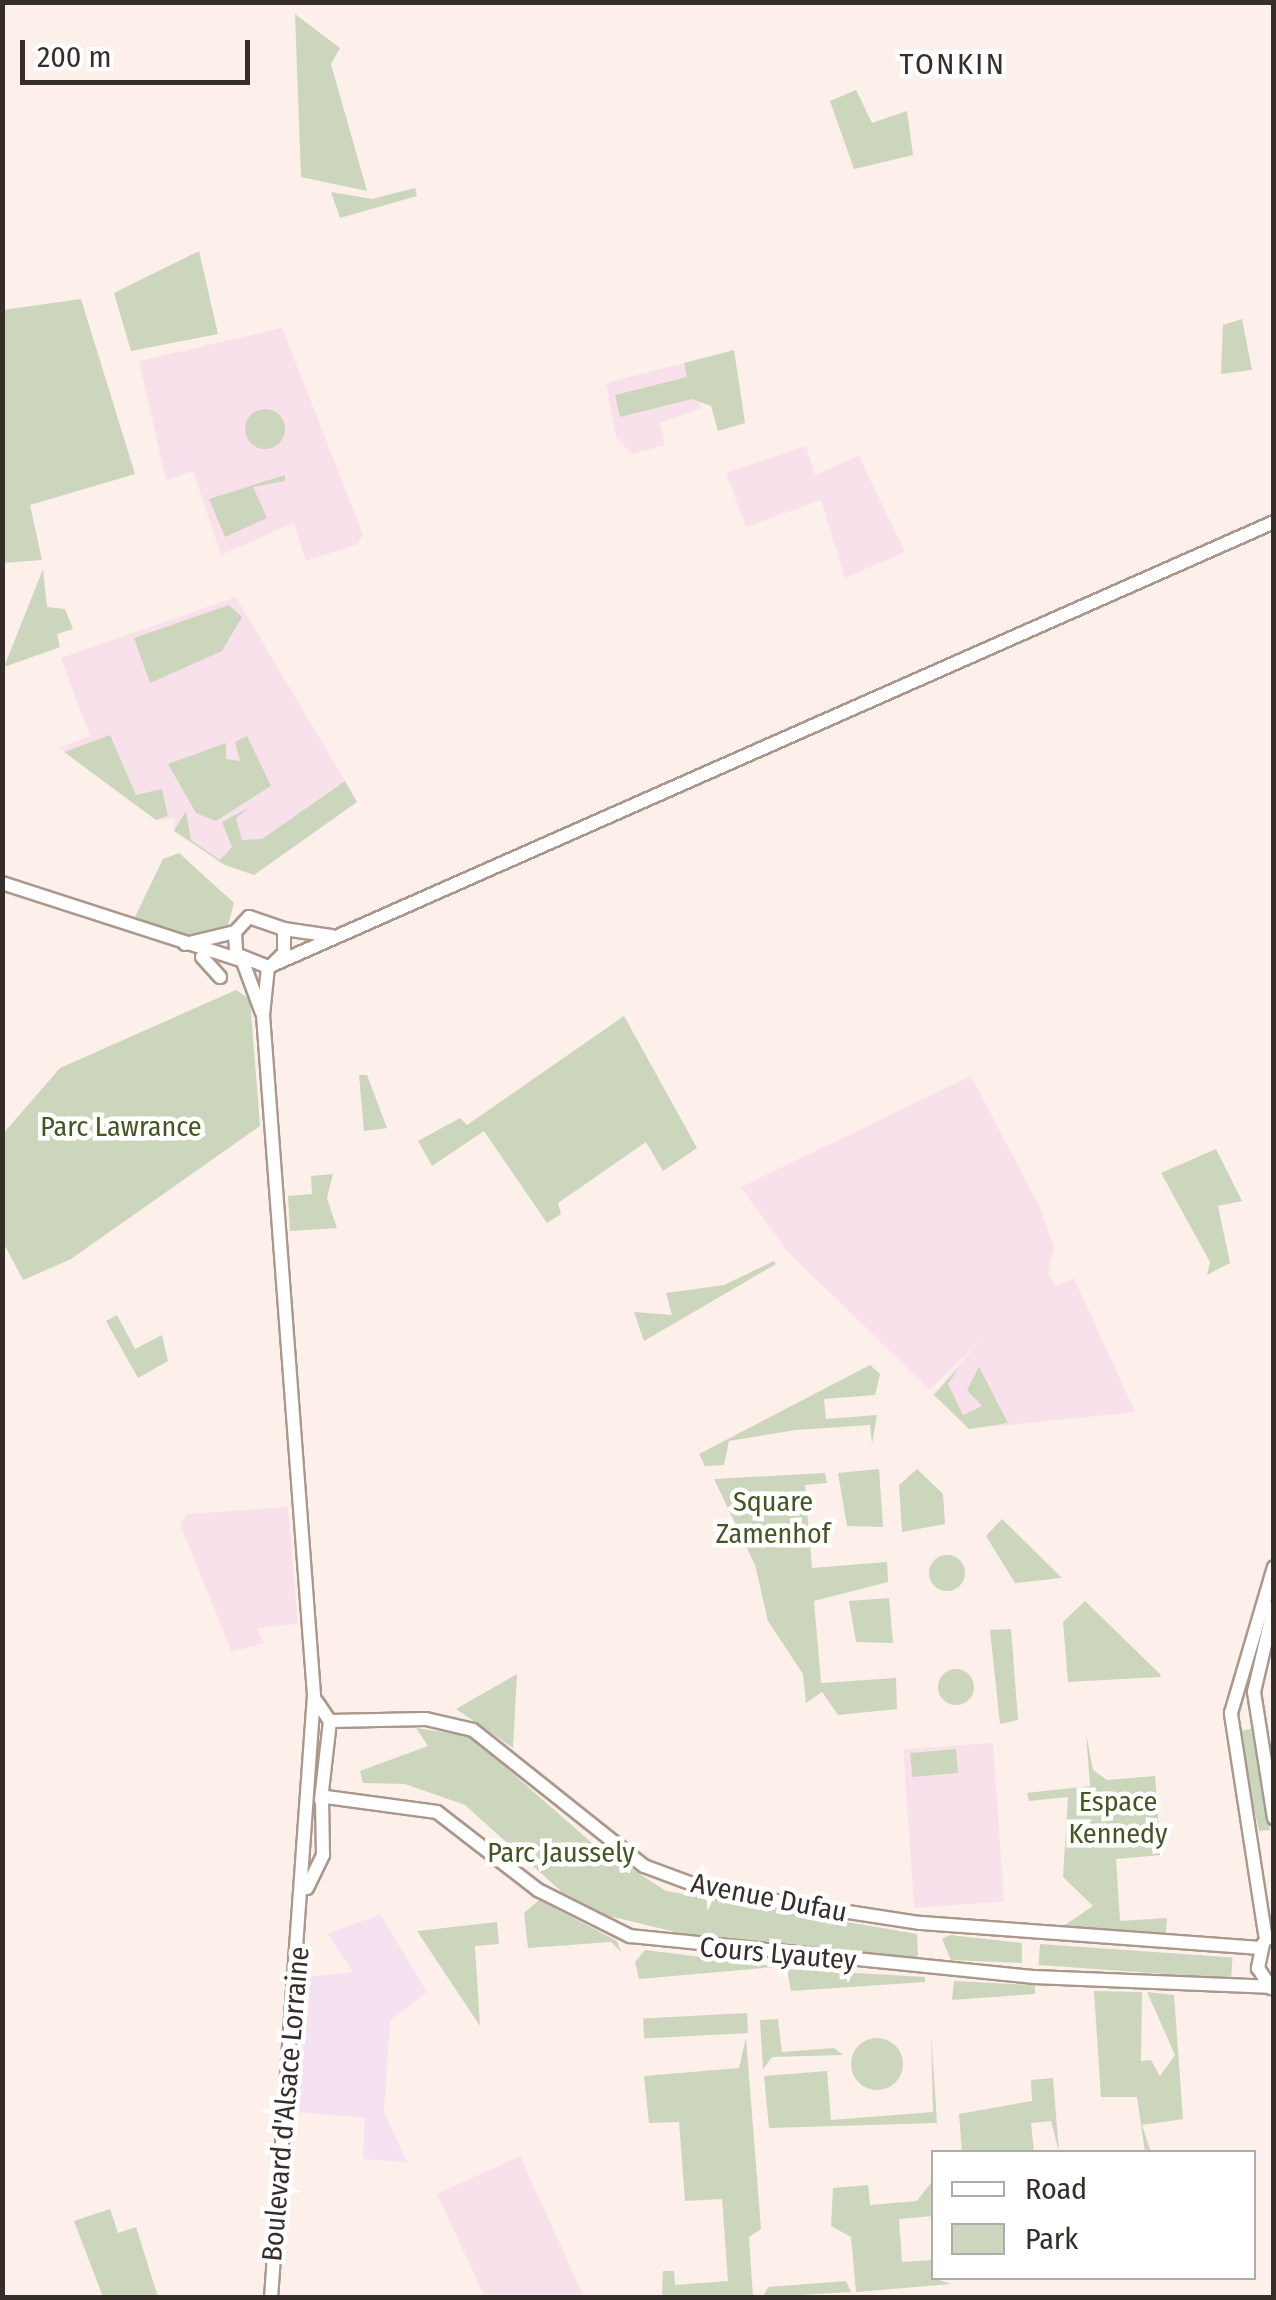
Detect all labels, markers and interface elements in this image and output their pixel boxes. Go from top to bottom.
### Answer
scale bar [25,20,255,82]
text: 200 m [37,39,112,75]
district label: TONKIN [900,46,1006,82]
park label: Parc Lawrance [40,1110,202,1144]
park label: Square Zamenhof [716,1485,830,1551]
park label: Espace Kennedy [1068,1785,1168,1851]
park label: Parc Jaussely [487,1836,635,1870]
street label: Avenue Dufau [688,1866,850,1930]
street label: Cours Lyautey [698,1930,858,1978]
street label: Boulevard d'Alsace Lorraine [255,1945,317,2263]
legend [931,2150,1256,2280]
text: Road [1025,2171,1087,2207]
text: Park [1025,2221,1078,2257]

